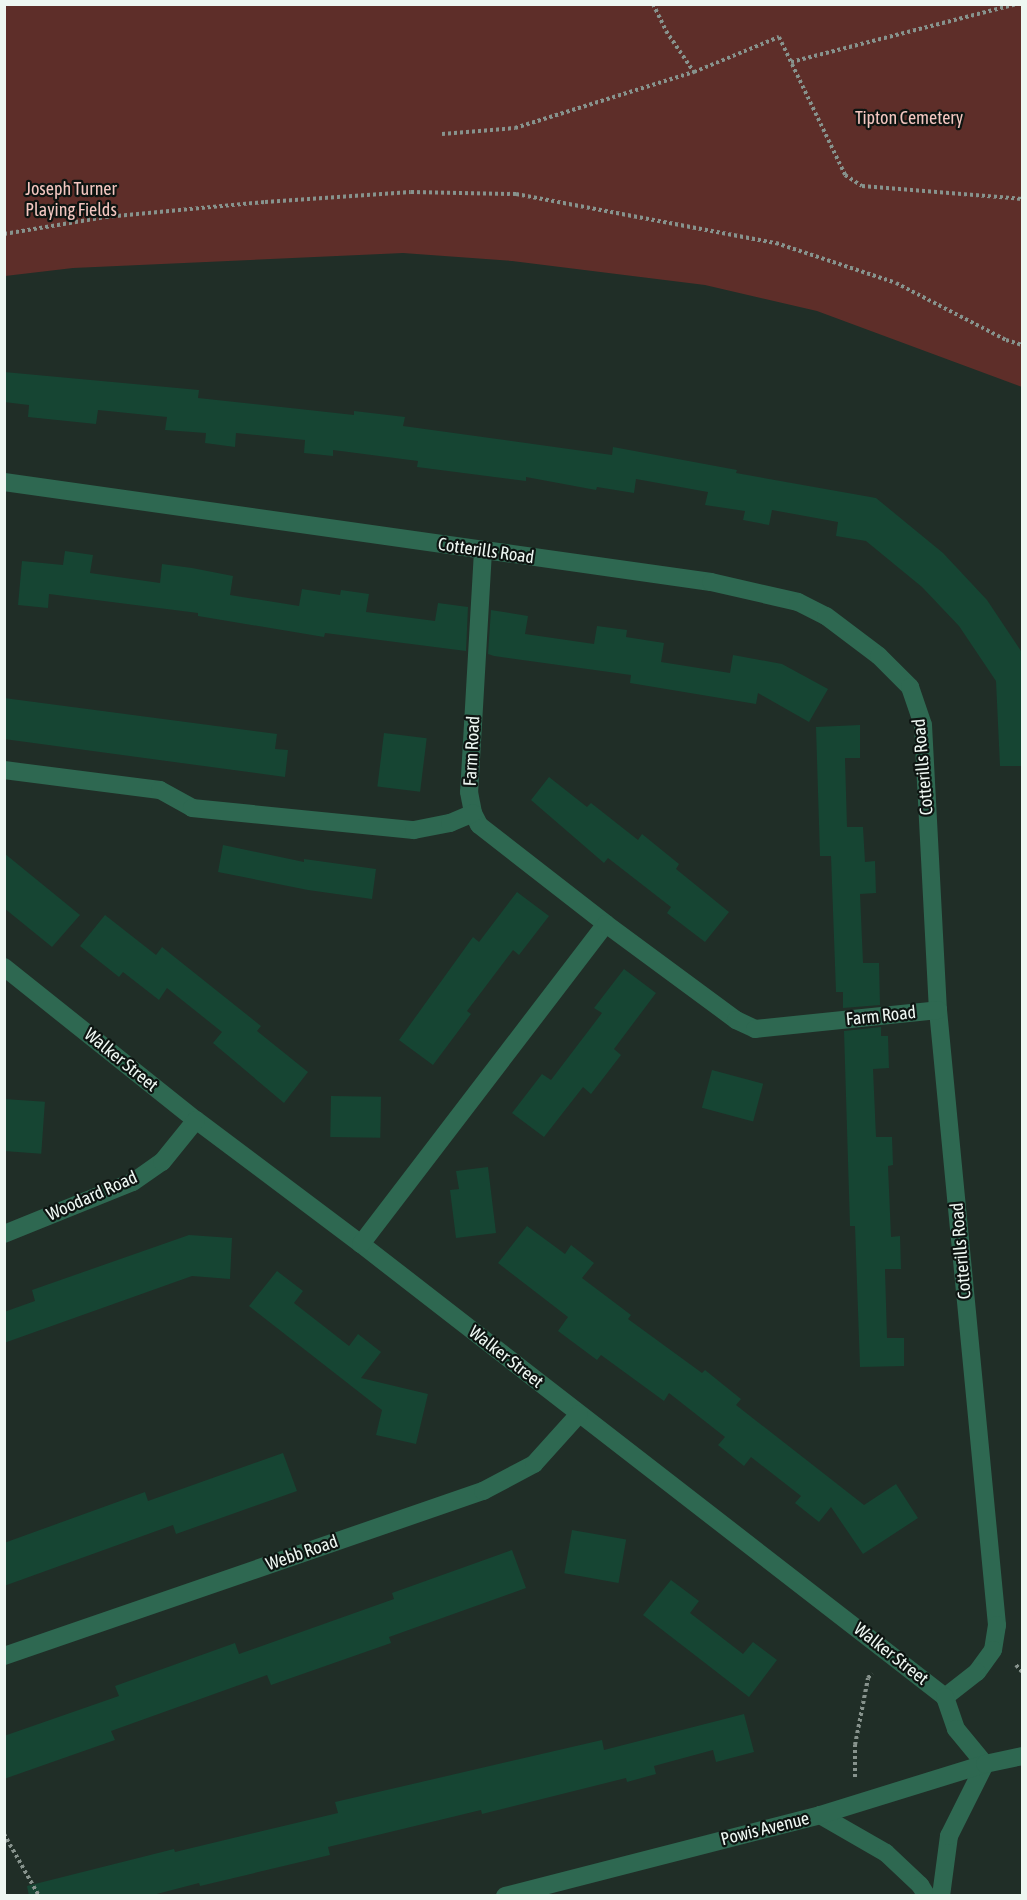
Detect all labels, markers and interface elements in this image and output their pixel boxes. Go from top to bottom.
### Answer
park label: Tipton Cemetery [855,107,963,129]
park label: Joseph Turner Playing Fields [25,179,117,222]
street label: Cotterills Road [436,534,536,568]
street label: Farm Road [459,715,485,787]
street label: Cotterills Road [908,718,938,816]
street label: Farm Road [845,1002,917,1030]
street label: Walker Street [80,1024,162,1096]
street label: Woodard Road [43,1166,141,1226]
street label: Cotterills Road [946,1202,976,1300]
street label: Walker Street [464,1321,548,1393]
street label: Webb Road [263,1531,341,1575]
street label: Walker Street [849,1618,933,1690]
street label: Powis Avenue [719,1808,811,1850]

